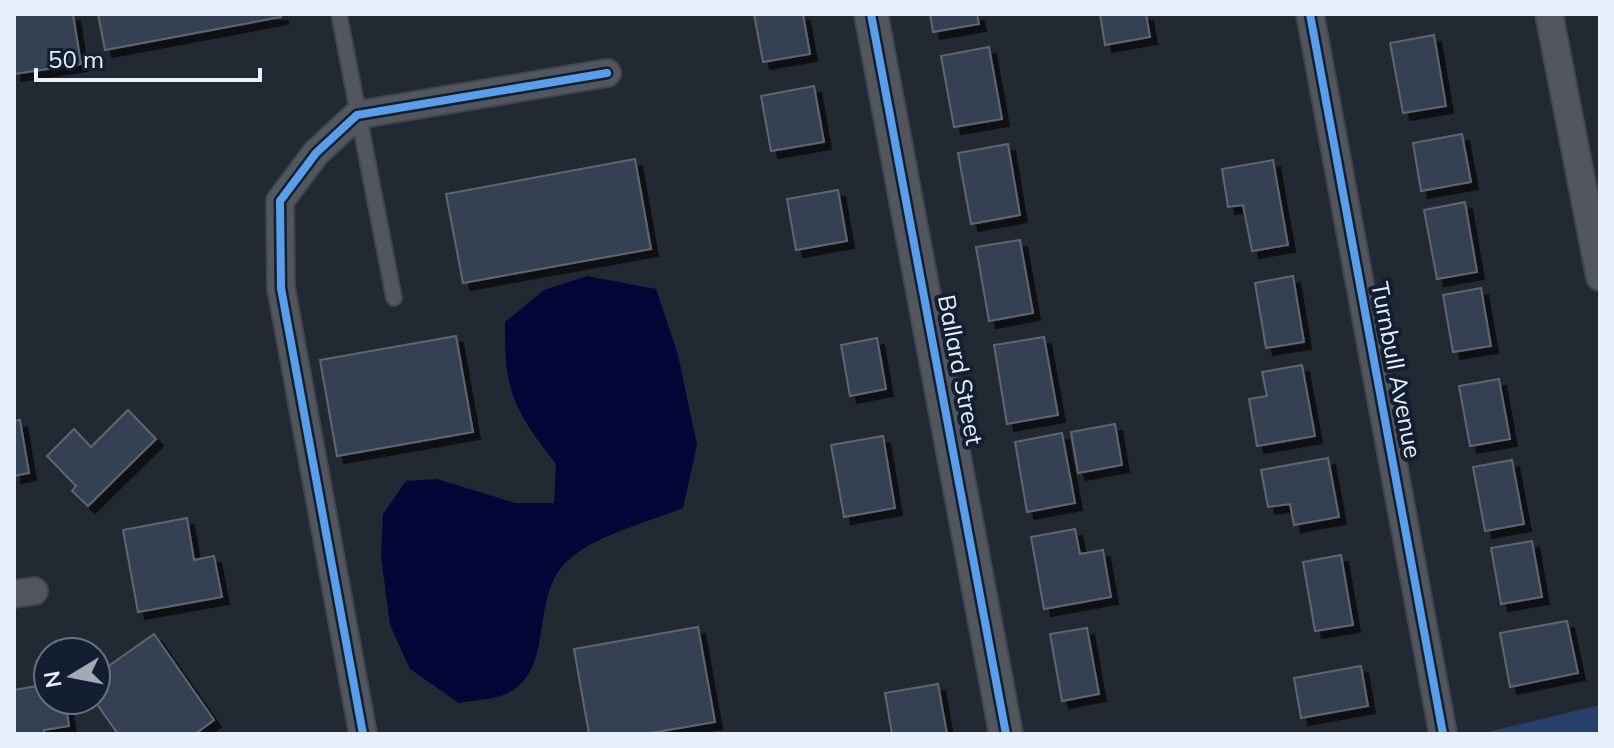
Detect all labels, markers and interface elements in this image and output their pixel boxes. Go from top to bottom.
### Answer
scale bar [36,32,260,82]
text: 50 m [48,44,104,74]
street label: Turnbull Avenue [1365,279,1429,460]
street label: Ballard Street [932,292,990,447]
north arrow [32,636,112,716]
text: N [37,669,68,690]

